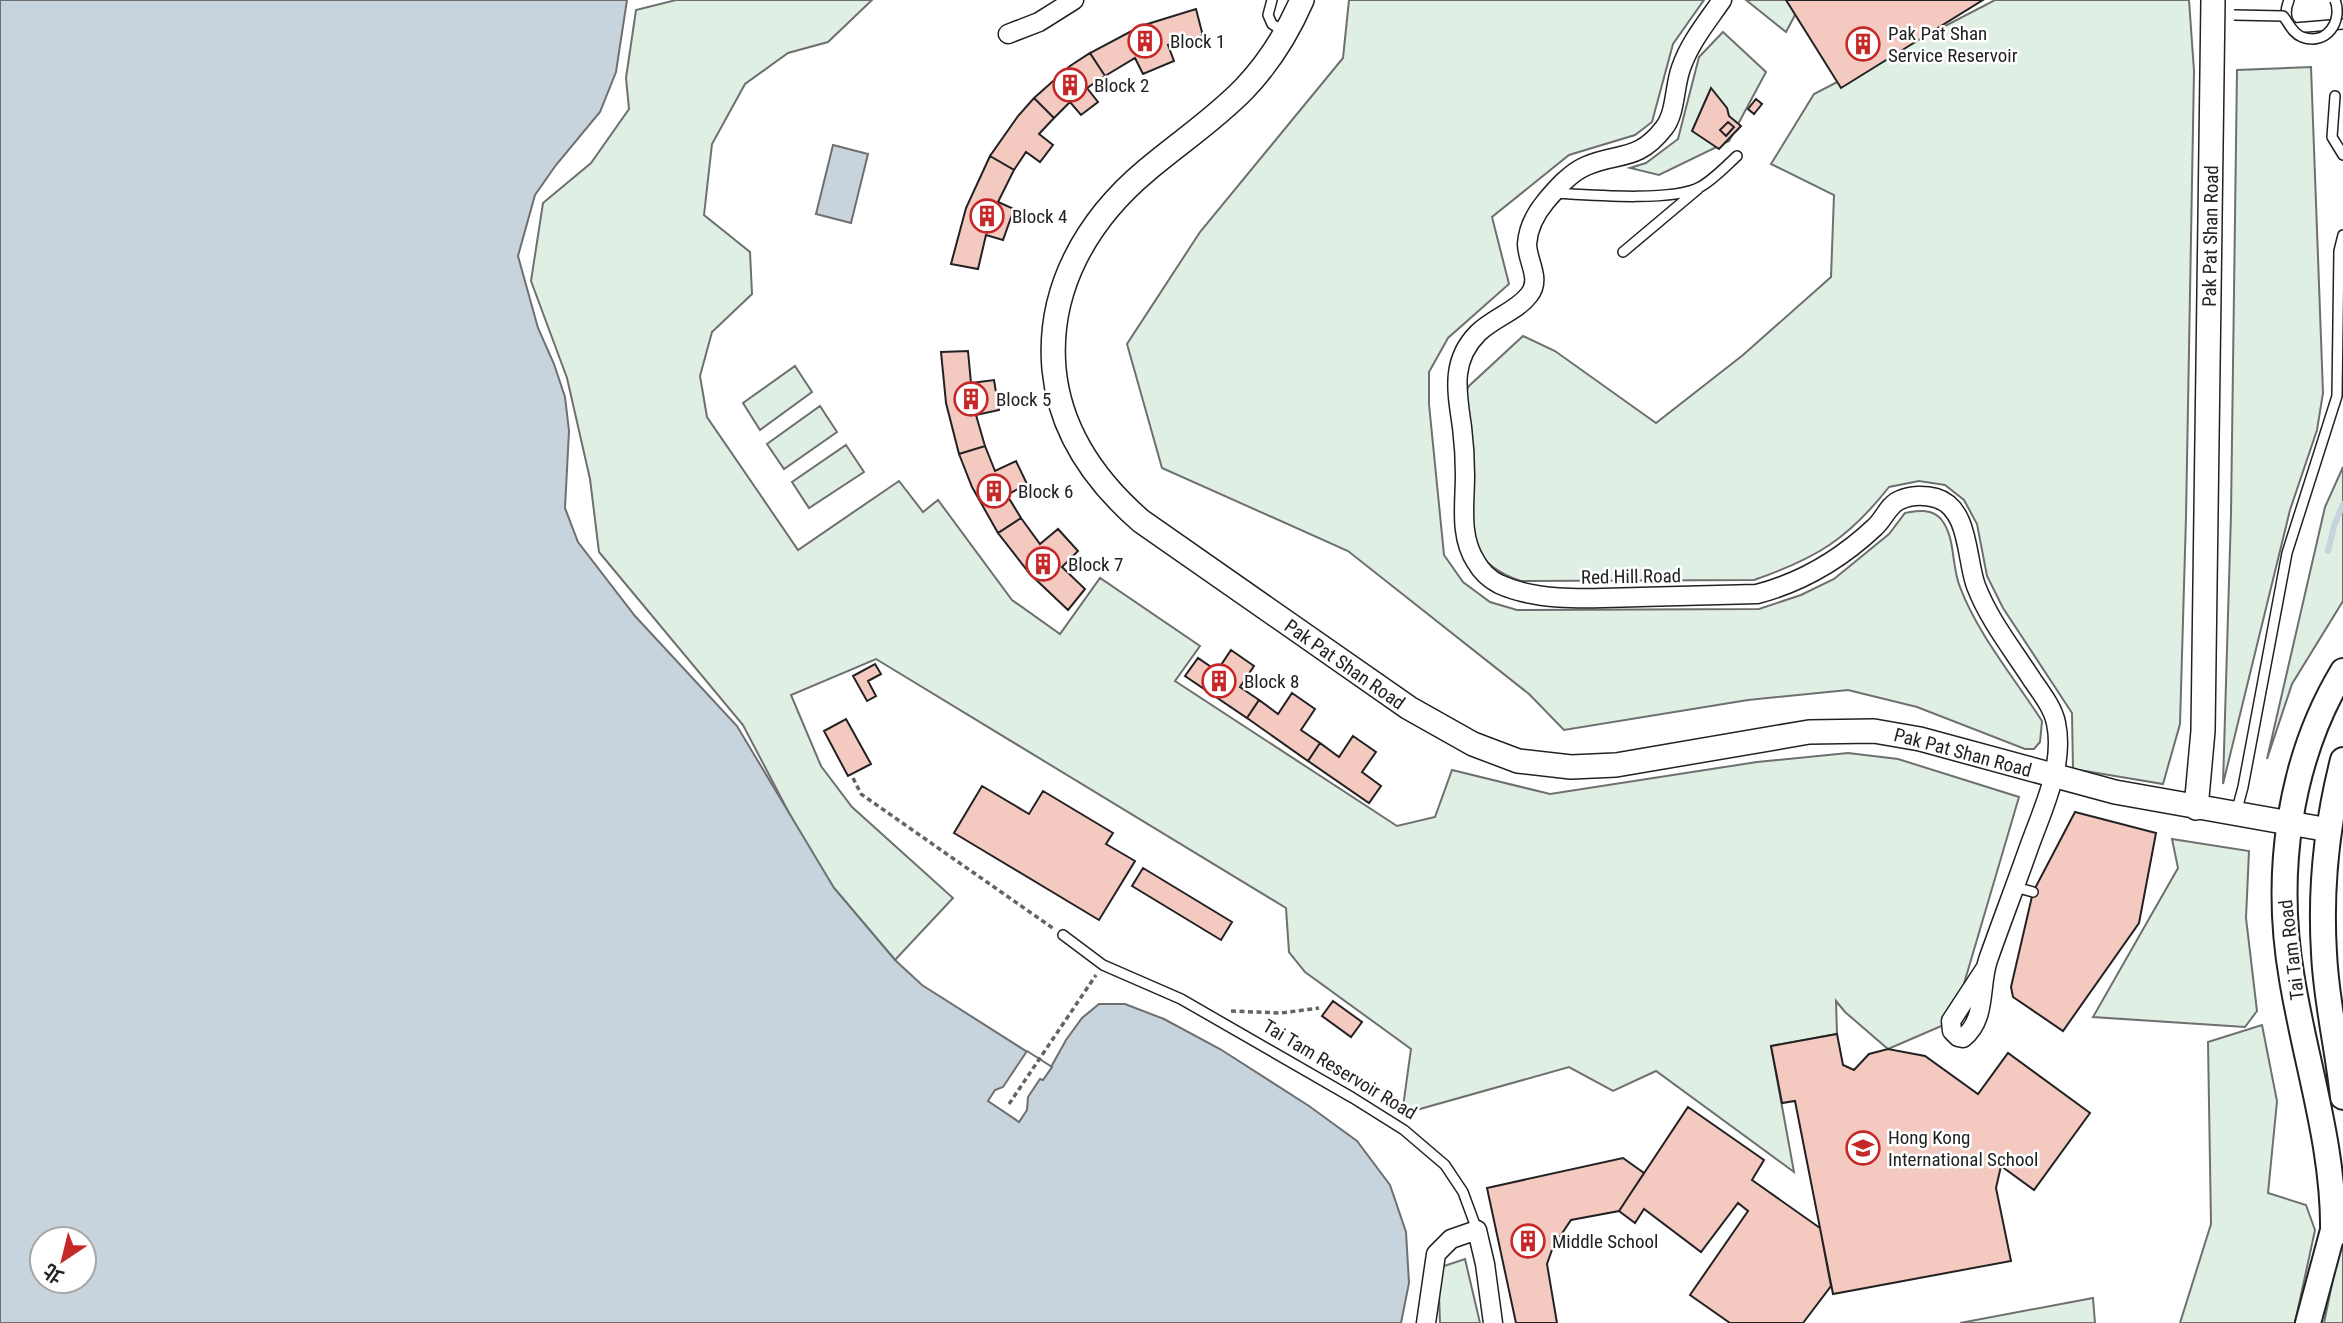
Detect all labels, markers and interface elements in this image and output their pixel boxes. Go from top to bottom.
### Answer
building icon: Block 1 [1126,22,1164,60]
place label: Pak Pat Shan Service Reservoir [1888,22,2018,67]
building icon: Pak Pat Shan Service Reservoir [1844,25,1882,63]
place label: Block 1 [1170,30,1225,53]
building icon: Block 2 [1051,66,1089,104]
place label: Block 2 [1094,74,1149,97]
street label: Pak Pat Shan Road [2198,165,2223,307]
building icon: Block 4 [968,197,1006,235]
place label: Block 4 [1012,205,1067,228]
building icon: Block 5 [952,380,990,418]
place label: Block 5 [996,388,1051,411]
building icon: Block 6 [975,472,1013,510]
place label: Block 6 [1018,480,1073,503]
building icon: Block 7 [1024,545,1062,583]
place label: Block 7 [1068,553,1123,576]
street label: Red Hill Road [1581,564,1681,589]
street label: Pak Pat Shan Road [1280,614,1409,714]
building icon: Block 8 [1200,662,1238,700]
place label: Block 8 [1244,670,1299,693]
street label: Pak Pat Shan Road [1891,723,2034,782]
street label: Tai Tam Road [2274,898,2309,1001]
street label: Tai Tam Reservoir Road [1259,1014,1421,1125]
place label: Hong Kong International School [1888,1126,2038,1171]
school or university icon: Hong Kong International School [1844,1129,1882,1167]
building icon: Middle School [1509,1222,1547,1260]
north arrow [28,1225,98,1295]
place label: Middle School [1552,1230,1658,1253]
text: 北 [39,1259,68,1288]

